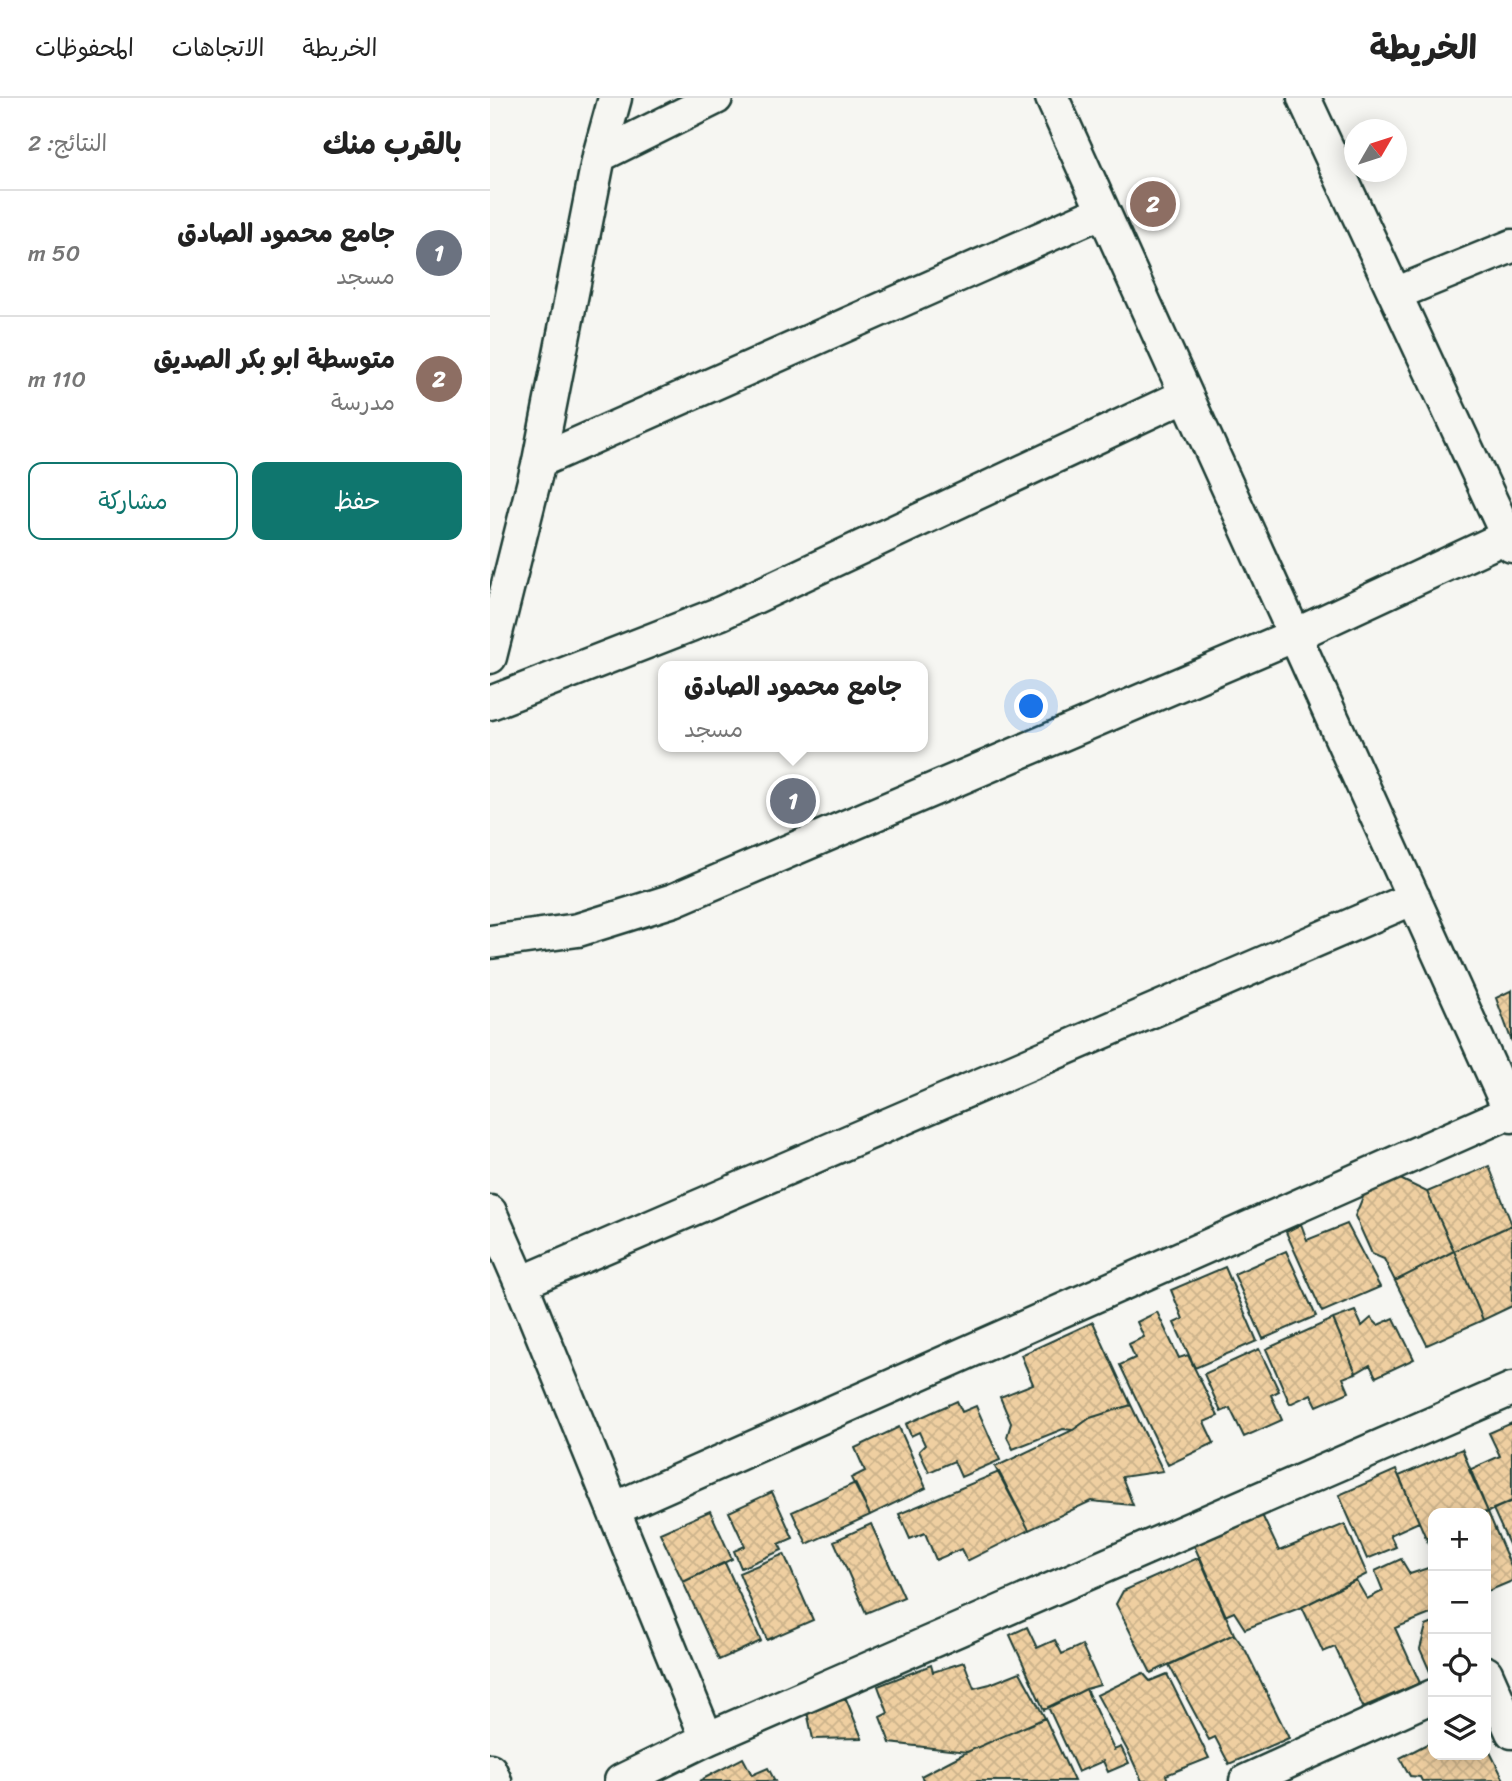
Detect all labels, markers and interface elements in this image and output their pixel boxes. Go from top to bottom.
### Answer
text: الخريطة [1370,19,1477,77]
text: المحفوظات [35,27,134,69]
text: الاتجاهات [172,27,265,69]
text: الخريطة [303,27,377,69]
text: بالقرب منك [323,117,462,171]
north arrow [1344,119,1407,182]
text: النتائج: 2 [28,123,107,164]
pin: 2 [1130,178,1176,230]
text: جامع محمود الصادق [177,210,395,256]
text: 50 m [28,233,80,274]
text: 1 [434,233,444,274]
text: مسجد [336,256,395,297]
text: متوسطة ابو بكر الصديق [153,336,395,382]
text: 110 m [28,359,86,400]
text: 2 [432,359,446,400]
text: مدرسة [331,382,395,423]
button: مشاركة [28,462,238,540]
button: حفظ [252,462,462,540]
popup [658,661,928,752]
text: جامع محمود الصادق [684,663,902,709]
your location [1014,689,1048,723]
text: مسجد [684,709,743,750]
pin: 1 [770,775,816,827]
map controls [1428,1508,1491,1760]
button: + [1428,1508,1491,1571]
button: − [1428,1571,1491,1634]
button: locate [1428,1634,1491,1697]
button: layers [1428,1697,1491,1760]

